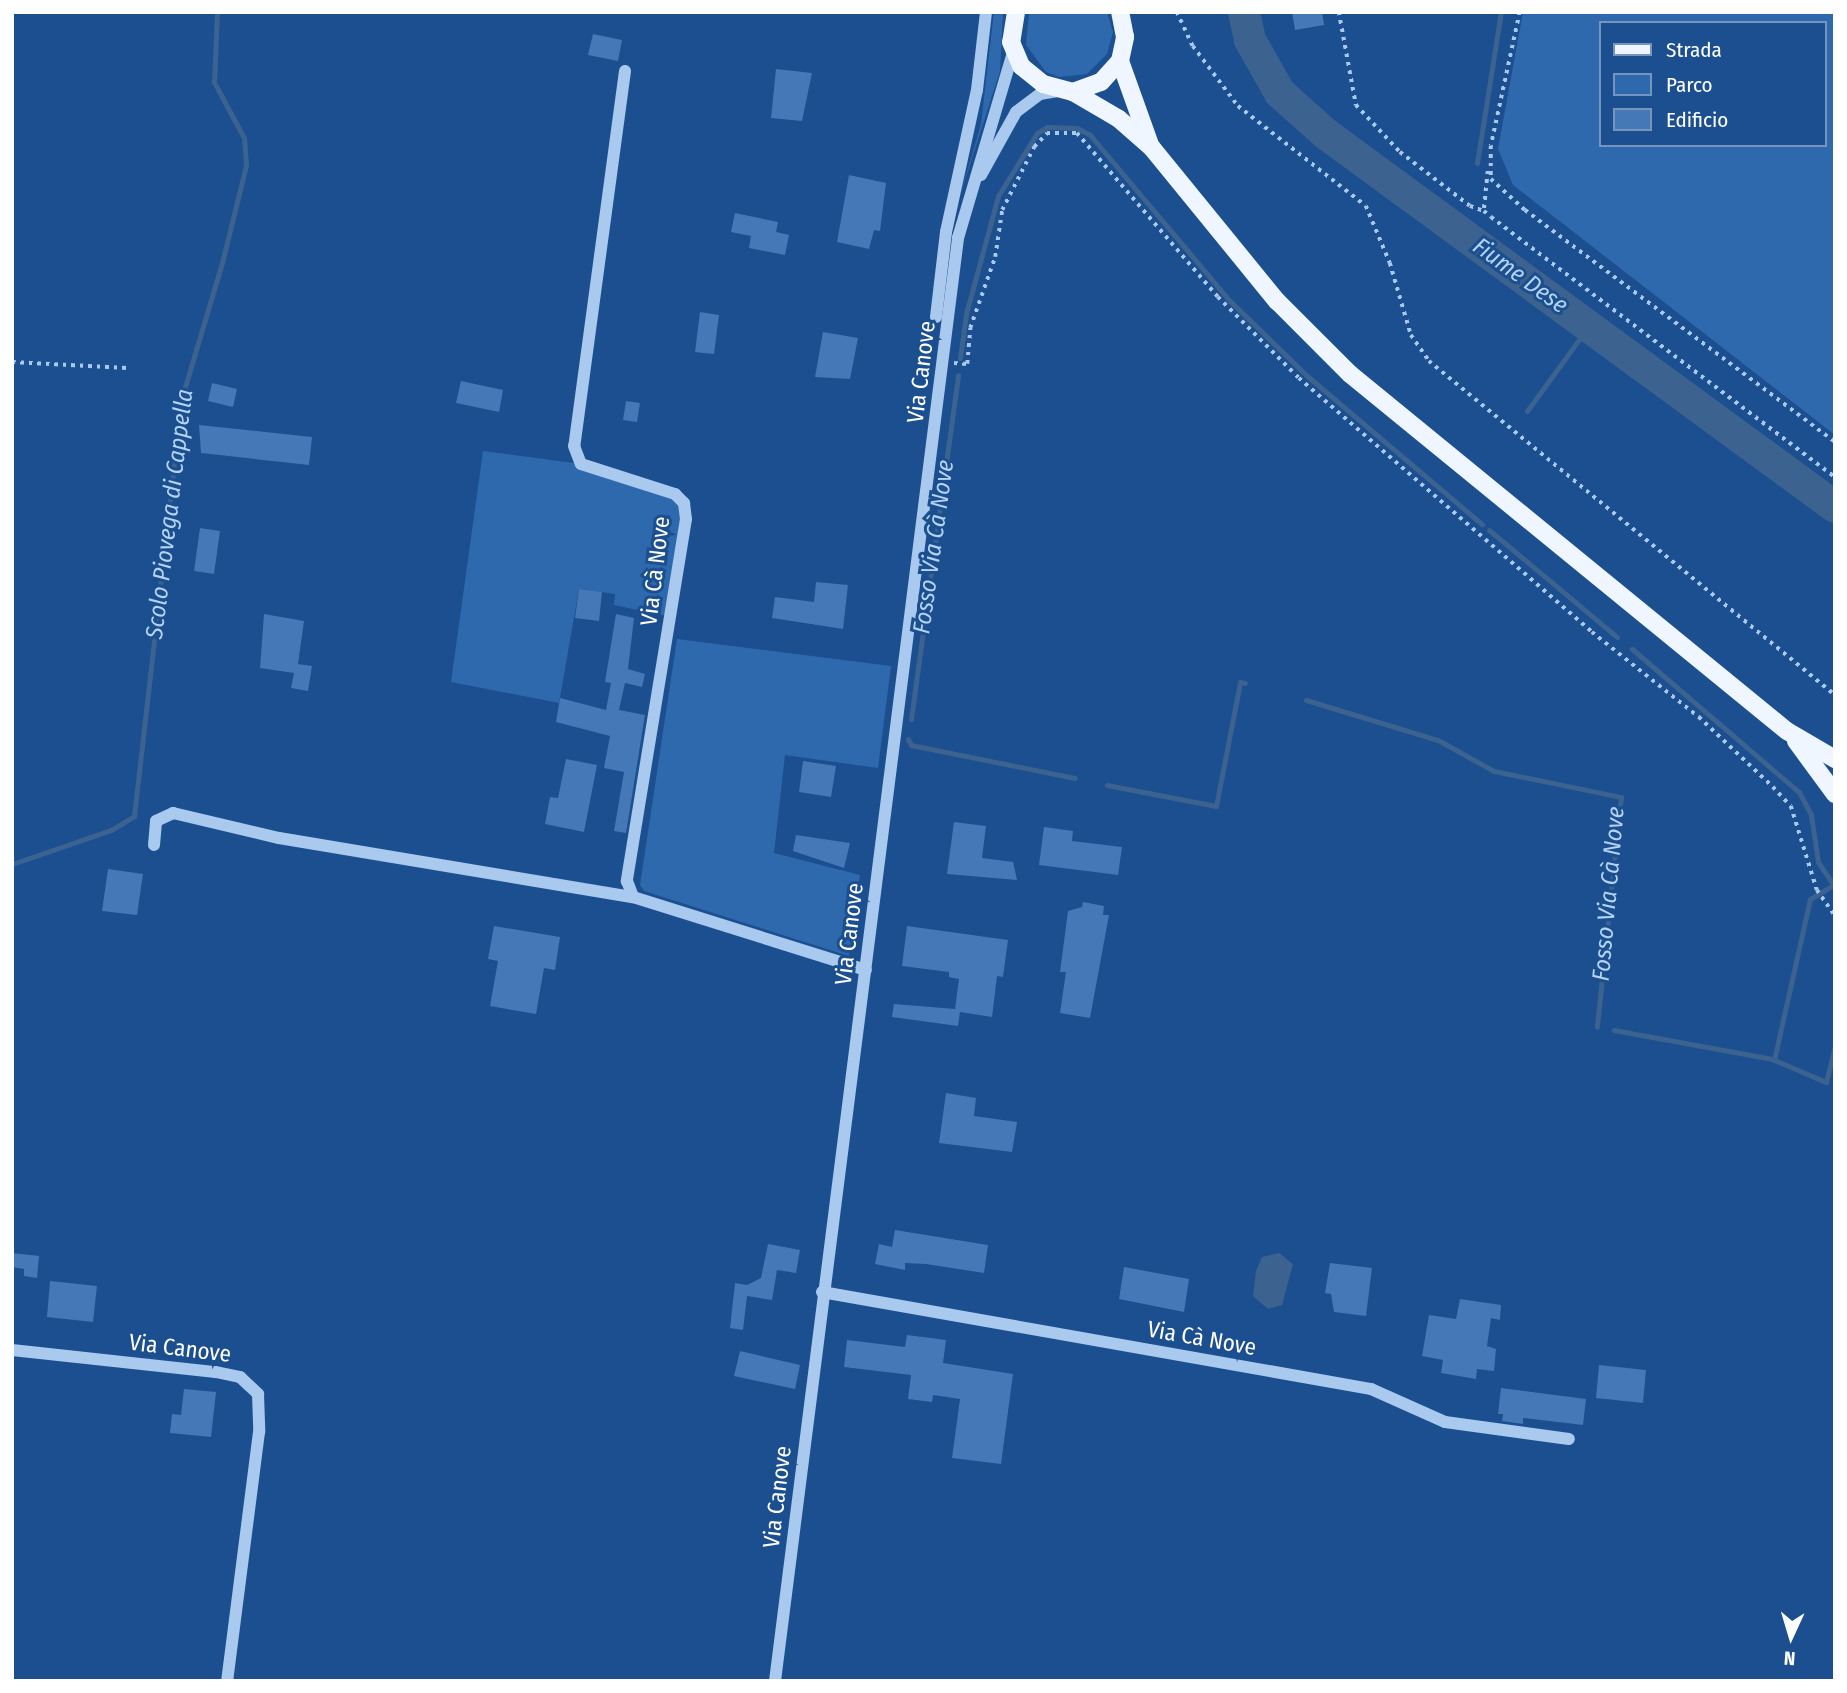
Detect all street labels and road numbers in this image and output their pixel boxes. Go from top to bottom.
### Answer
street label: Via Canove [901,319,941,425]
street label: Via Cà Nove [635,515,675,627]
street label: Via Canove [829,881,869,987]
street label: Via Cà Nove [1146,1315,1258,1361]
street label: Via Canove [127,1328,233,1368]
street label: Via Canove [757,1444,797,1550]

